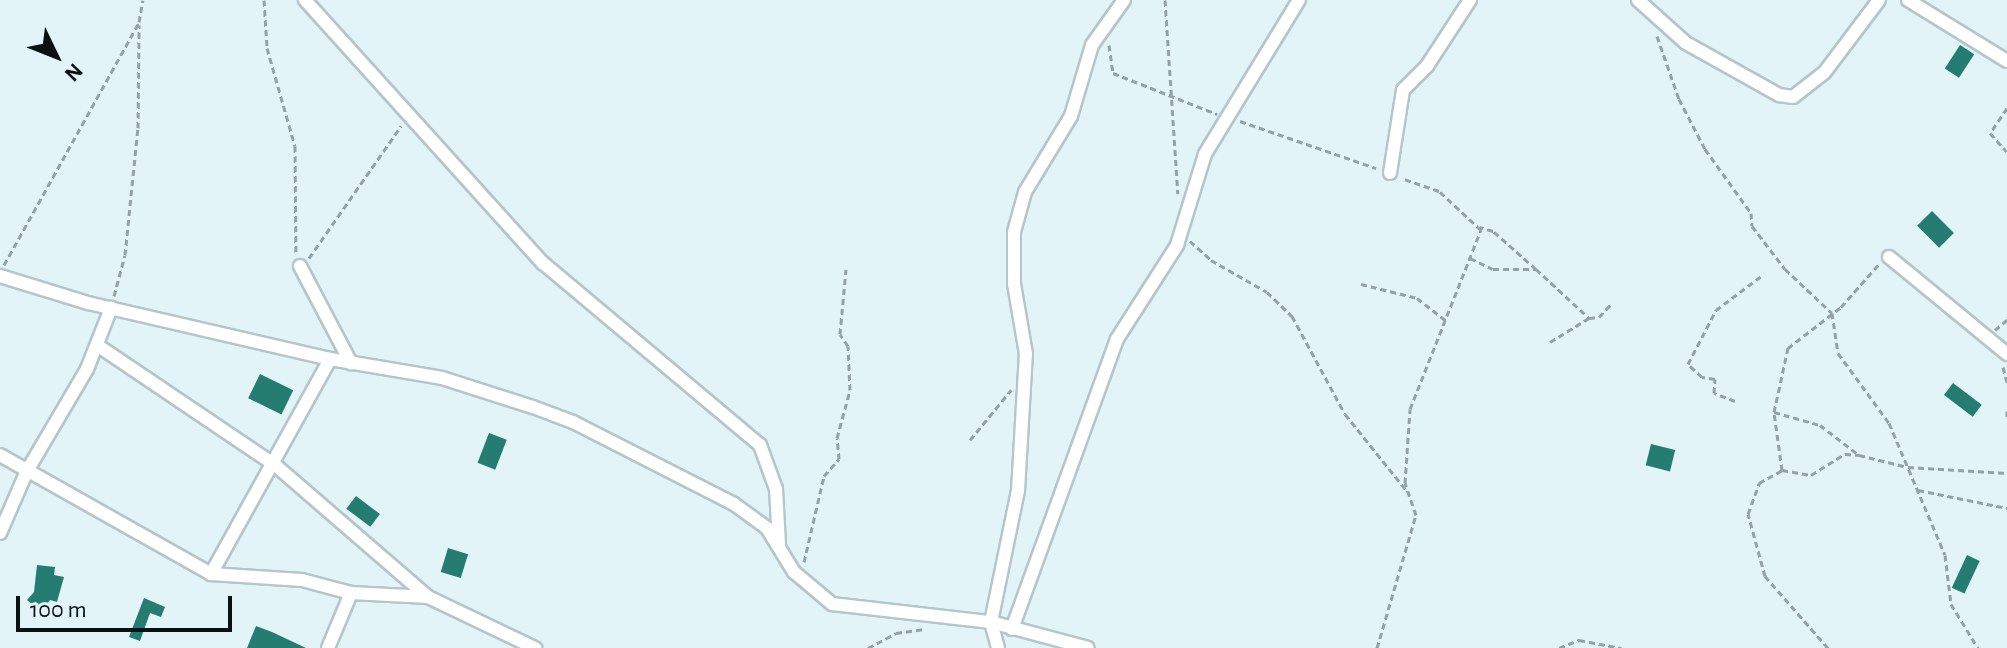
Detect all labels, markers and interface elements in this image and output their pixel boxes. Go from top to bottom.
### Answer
north arrow [16,16,96,96]
text: N [60,59,87,85]
scale bar [20,580,236,630]
text: 100 m [30,598,87,622]

